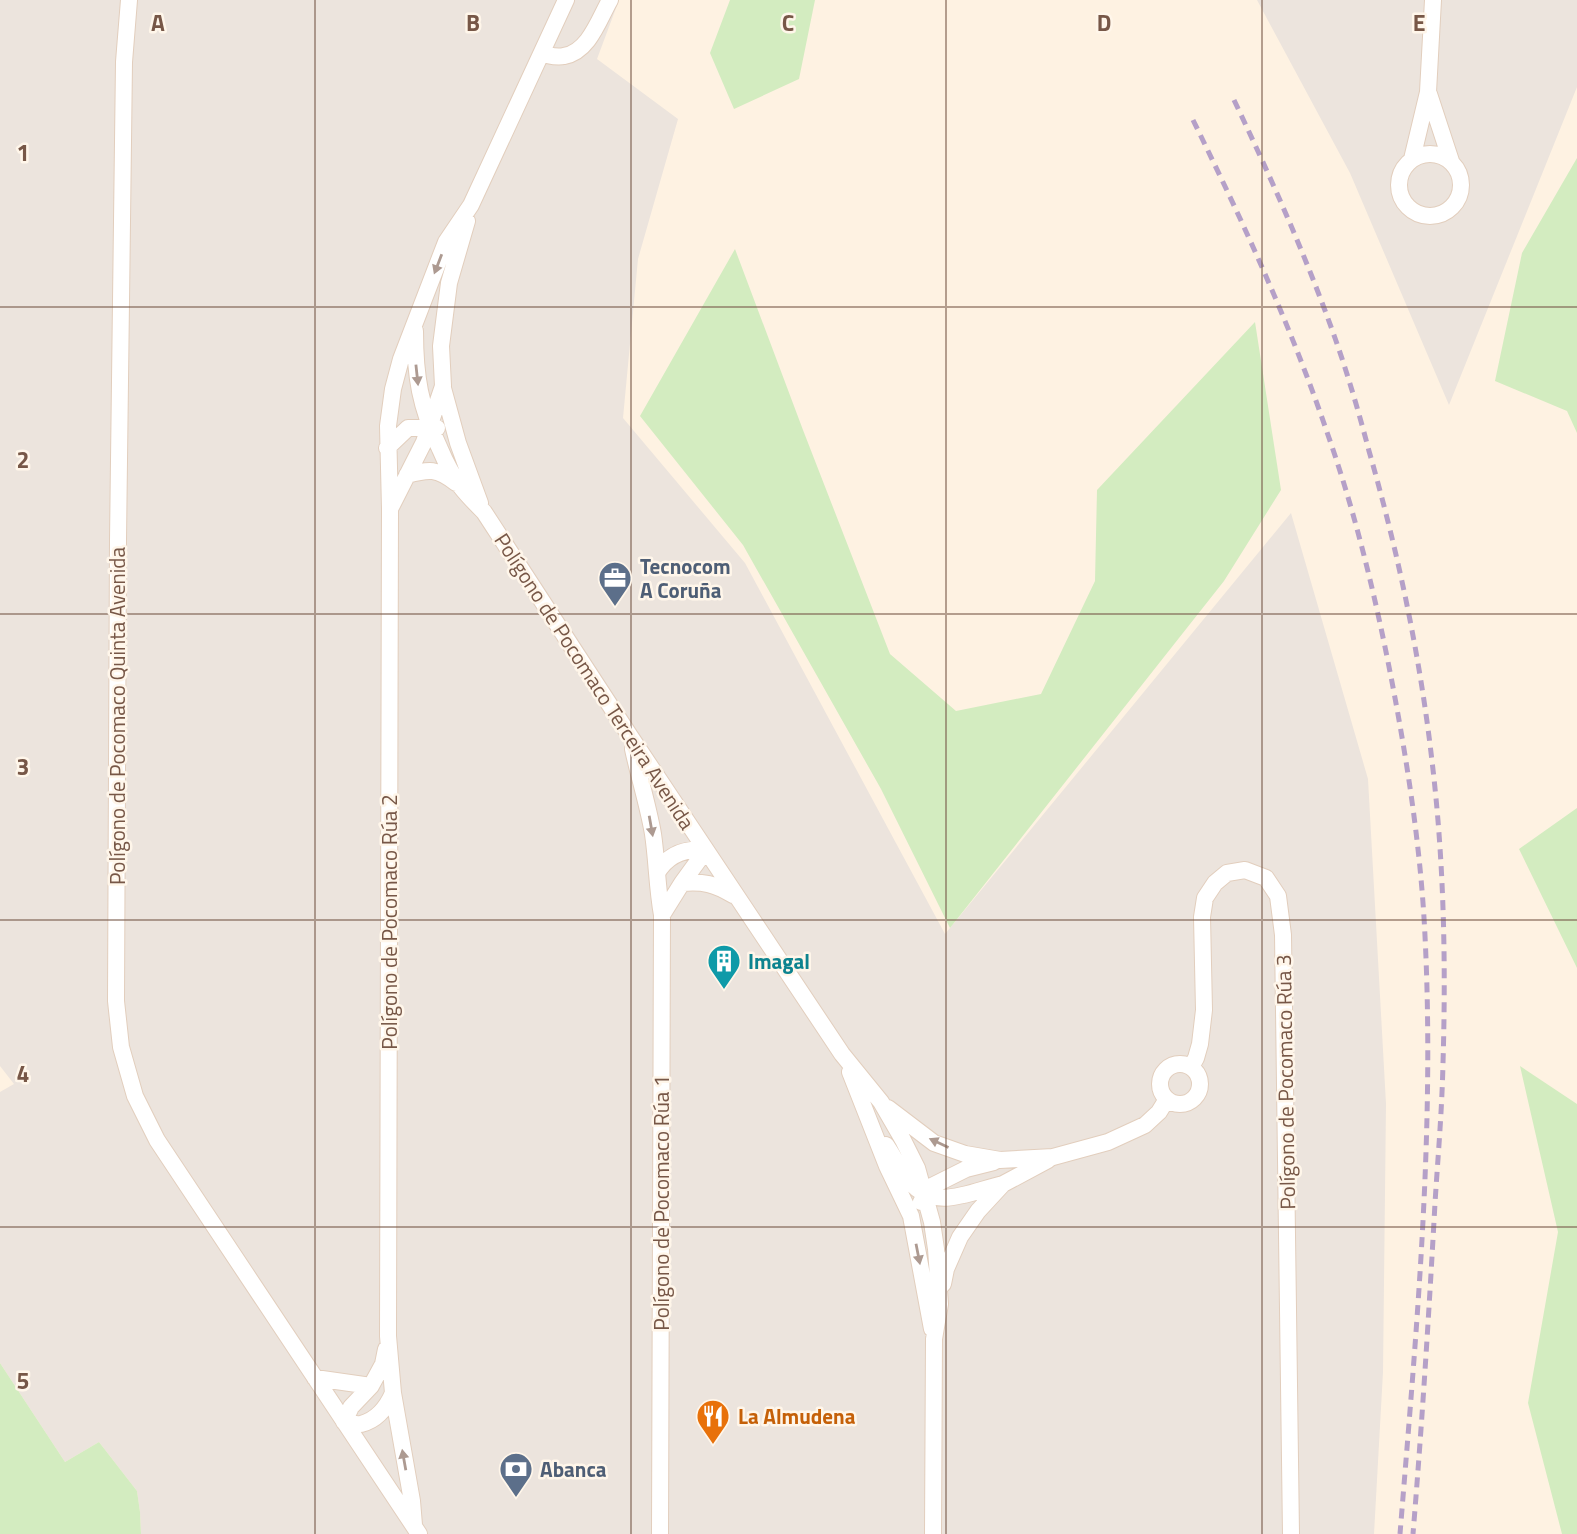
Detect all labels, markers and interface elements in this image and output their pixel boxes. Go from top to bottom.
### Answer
text: A [151,5,165,40]
text: B [466,5,480,40]
text: C [782,5,794,40]
text: D [1097,5,1111,40]
text: E [1413,5,1425,40]
text: 1 [17,135,29,170]
one-way arrow [432,254,443,275]
one-way arrow [412,364,423,386]
text: 2 [17,442,29,477]
street label: Polígono de Pocomaco Terceira Avenida [487,526,703,836]
street label: Polígono de Pocomaco Quinta Avenida [101,547,133,885]
place label: Tecnocom A Coruña [640,550,731,606]
office icon: Tecnocom A Coruña [596,559,634,608]
text: 3 [17,749,29,784]
street label: Polígono de Pocomaco Rúa 2 [373,794,405,1050]
one-way arrow [646,815,657,837]
building icon: Imagal [705,942,743,991]
place label: Imagal [748,945,810,977]
street label: Polígono de Pocomaco Rúa 3 [1267,954,1303,1210]
text: 4 [17,1056,29,1091]
street label: Polígono de Pocomaco Rúa 1 [645,1075,677,1331]
one-way arrow [929,1137,949,1149]
one-way arrow [913,1244,924,1266]
text: 5 [17,1363,29,1398]
restaurant icon: La Almudena [694,1397,732,1446]
place label: La Almudena [738,1400,856,1432]
one-way arrow [399,1449,410,1471]
bank icon: Abanca [497,1450,535,1499]
place label: Abanca [540,1453,607,1485]

